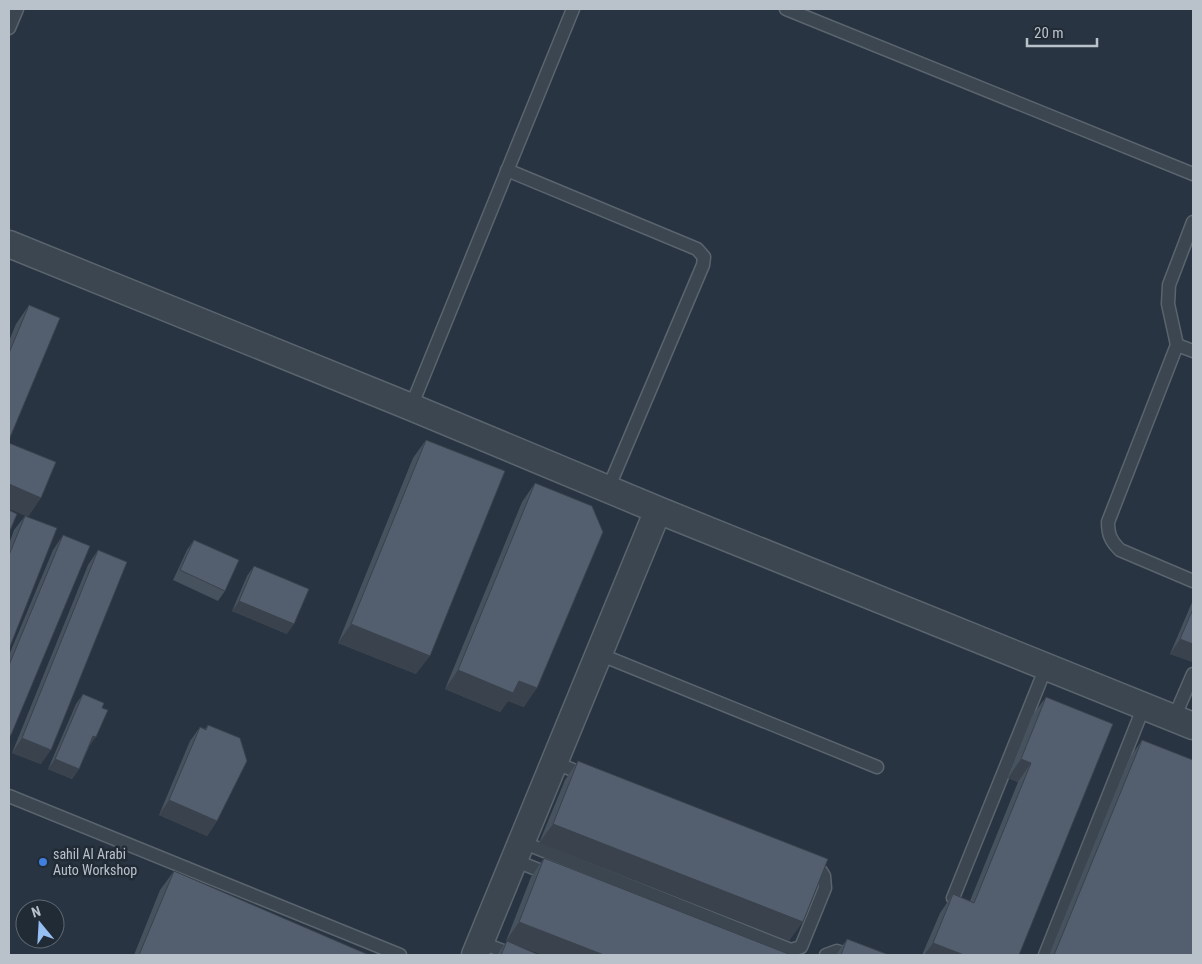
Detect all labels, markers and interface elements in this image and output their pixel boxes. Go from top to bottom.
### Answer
scale bar [1027,15,1097,47]
text: 20 m [1034,24,1064,42]
place label: sahil Al Arabi Auto Workshop [53,846,137,878]
marker: sahil Al Arabi Auto Workshop [37,856,49,868]
north arrow [15,899,65,949]
text: N [29,903,43,921]

